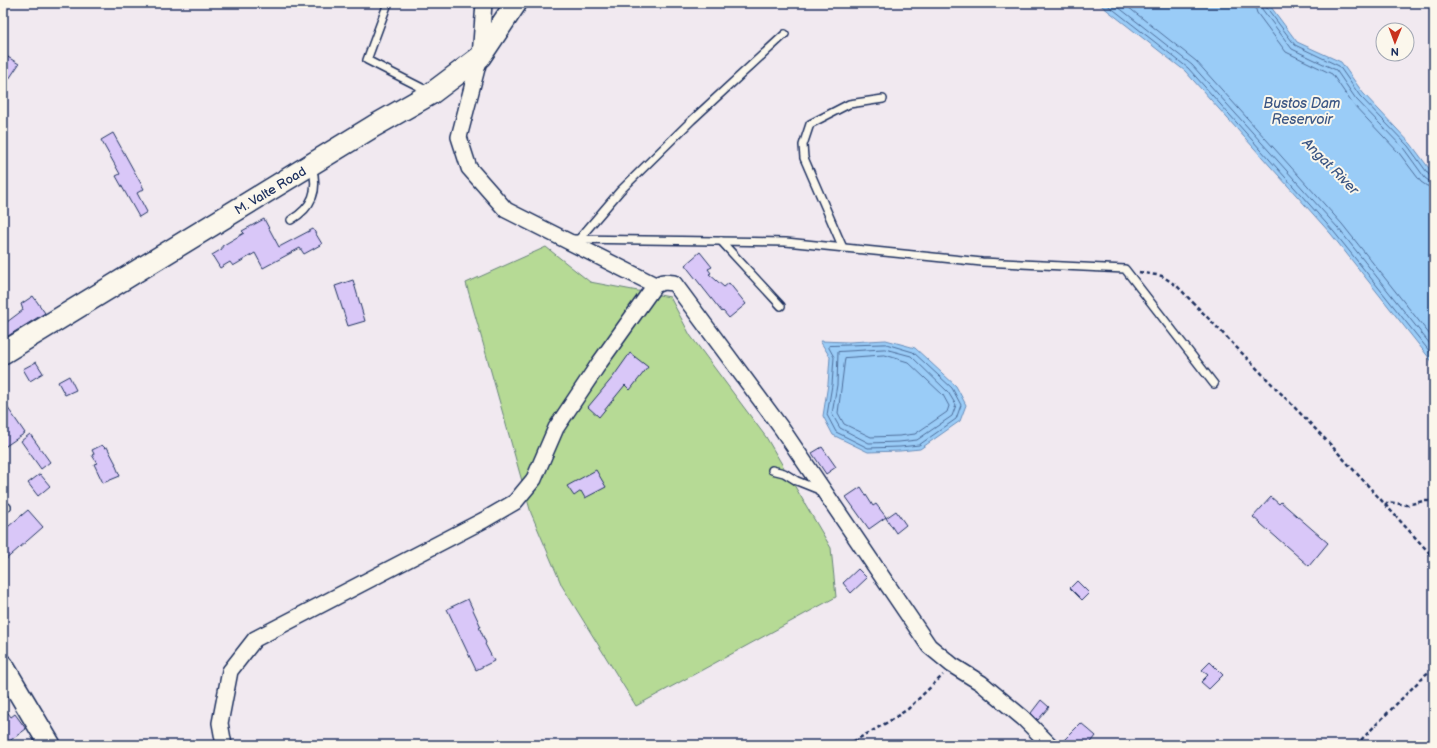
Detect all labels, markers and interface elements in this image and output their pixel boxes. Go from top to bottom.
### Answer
north arrow [1375,22,1415,62]
text: N [1391,45,1399,58]
water label: Bustos Dam Reservoir [1264,95,1341,128]
water label: Angat River [1298,134,1363,199]
street label: M. Valte Road [232,163,309,218]

